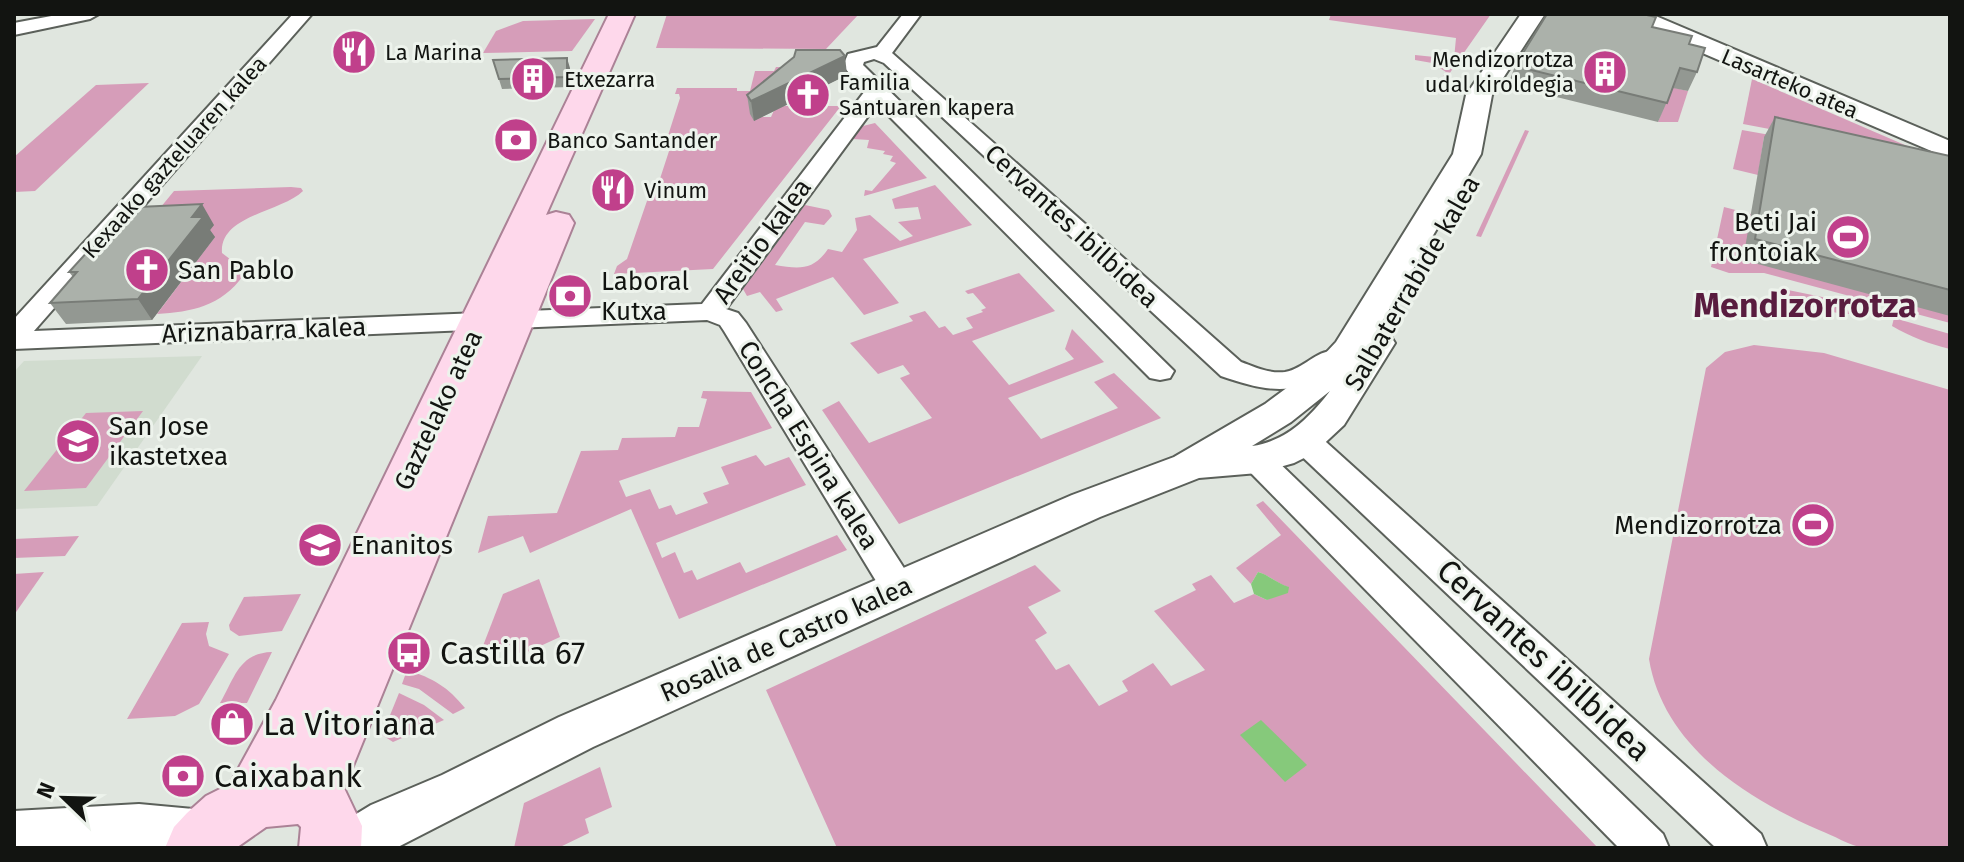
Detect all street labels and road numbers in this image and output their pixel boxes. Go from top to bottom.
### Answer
street label: Lasarteko atea [1717,43,1862,124]
street label: Kexaako gazteluaren kalea [76,51,272,264]
street label: Cervantes ibilbidea [978,138,1165,315]
street label: Salbaterrabide kalea [1338,170,1487,396]
street label: Areitio kalea [707,173,818,310]
street label: Ariznabarra kalea [161,311,367,350]
street label: Gaztelako atea [388,325,489,495]
street label: Concha Espina kalea [732,335,885,555]
street label: Cervantes ibilbidea [1429,551,1659,769]
street label: Rosalia de Castro kalea [656,570,917,709]

